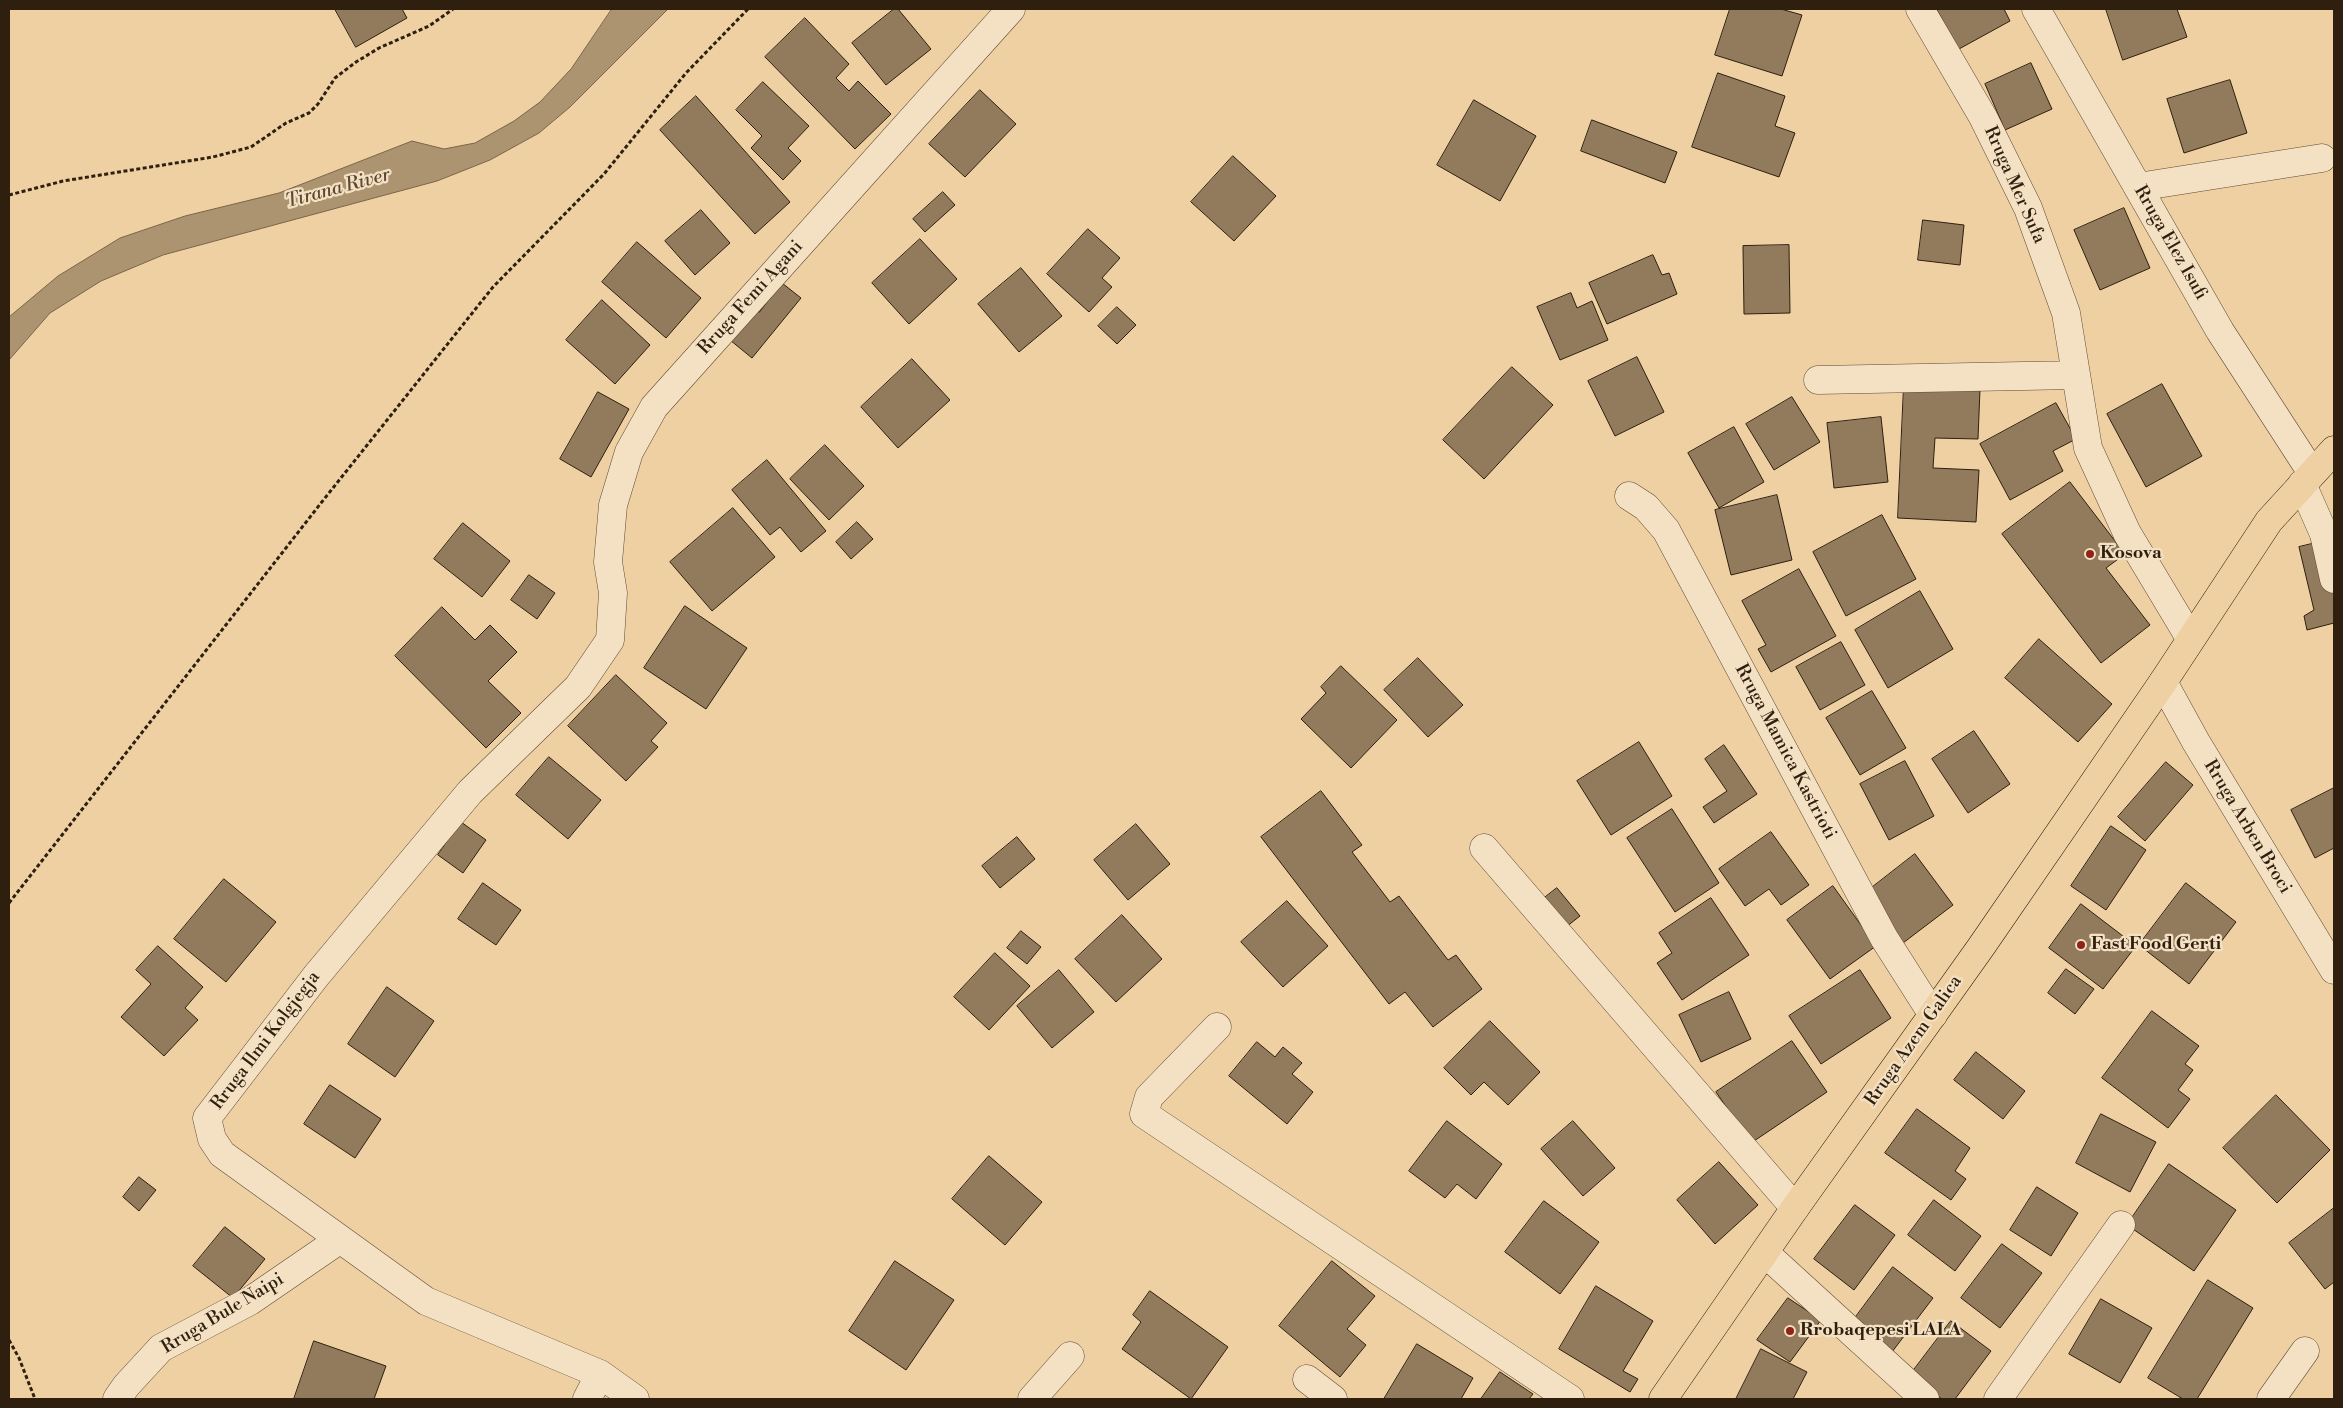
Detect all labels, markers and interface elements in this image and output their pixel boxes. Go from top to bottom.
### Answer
street label: Rruga Mer Sufa [1979,123,2049,247]
water label: Tirana River [283,164,393,214]
street label: Rruga Elez Isufi [2129,182,2211,304]
street label: Rruga Femi Agani [694,236,808,360]
place label: Kosova [2100,543,2162,565]
marker: Kosova [2084,548,2096,560]
street label: Rruga Mamica Kastrioti [1730,661,1840,843]
street label: Rruga Arben Broci [2199,756,2295,898]
place label: Fast Food Gerti [2091,934,2221,956]
marker: Fast Food Gerti [2075,939,2087,951]
street label: Rruga Ilmi Kolgjegja [207,967,325,1115]
street label: Rruga Azem Galica [1861,972,1967,1110]
street label: Rruga Bule Naipi [158,1269,288,1359]
place label: Rrobaqepesi LALA [1800,1320,1961,1342]
marker: Rrobaqepesi LALA [1784,1325,1796,1337]

